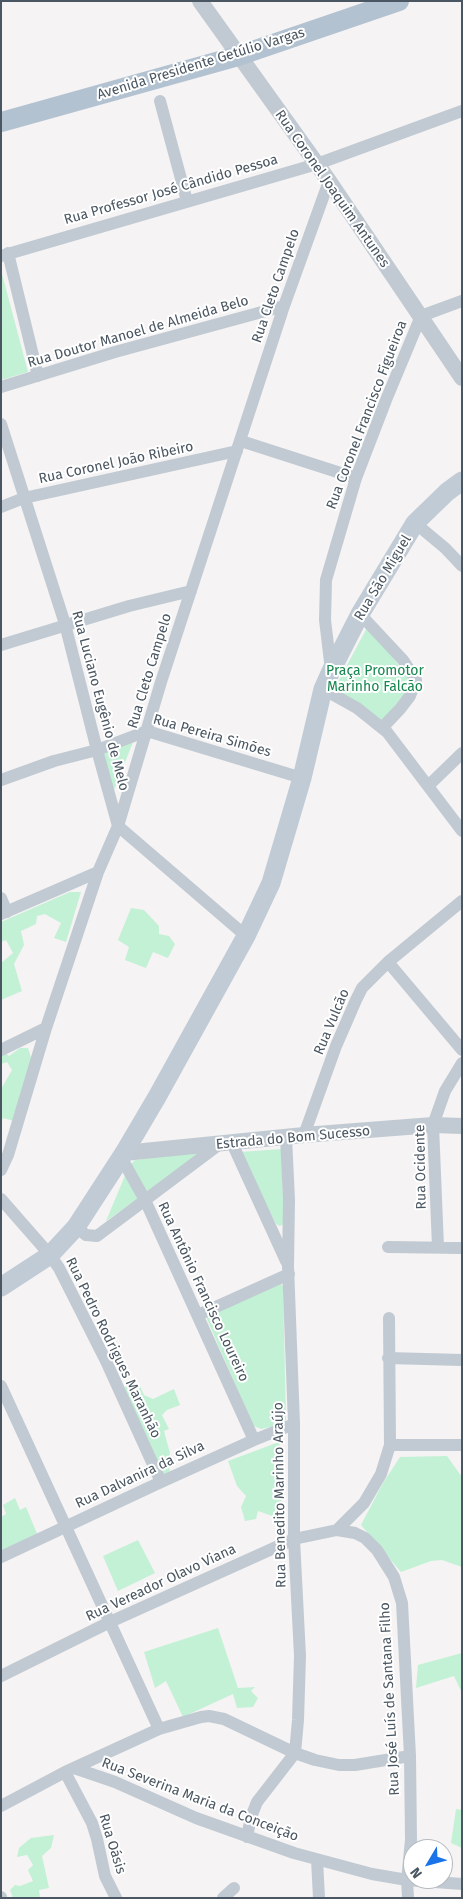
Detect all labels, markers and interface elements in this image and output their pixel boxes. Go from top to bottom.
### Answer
street label: Avenida Presidente Getúlio Vargas [95,24,307,104]
street label: Rua Coronel Joaquim Antunes [271,107,393,271]
street label: Rua Professor José Cândido Pessoa [62,151,280,229]
street label: Rua Cleto Campelo [249,227,303,345]
street label: Rua Doutor Manoel de Almeida Belo [26,292,250,372]
street label: Rua Coronel Francisco Figueiroa [323,318,411,512]
street label: Rua Coronel João Ribeiro [37,438,195,488]
street label: Rua São Miguel [351,532,415,624]
street label: Rua Luciano Eugênio de Melo [68,609,132,793]
street label: Rua Cleto Campelo [124,611,176,731]
park label: Praça Promotor Marinho Falcão [326,663,424,696]
street label: Rua Pereira Simões [151,711,273,761]
street label: Rua Vulcão [311,987,353,1057]
street label: Estrada do Bom Sucesso [215,1123,371,1153]
street label: Rua Ocidente [412,1124,430,1210]
street label: Rua Antônio Francisco Loureiro [154,1199,252,1385]
street label: Rua Pedro Rodrigues Maranhão [62,1255,164,1441]
street label: Rua Benedito Marinho Araújo [270,1402,290,1588]
street label: Rua Dalvanira da Silva [73,1438,207,1512]
street label: Rua Vereador Olavo Viana [83,1541,239,1625]
street label: Rua José Luís de Santana Filho [377,1602,403,1796]
street label: Rua Severina Maria da Conceição [99,1755,301,1845]
street label: Rua Oásis [95,1812,129,1876]
north arrow [403,1839,453,1889]
text: N [407,1864,426,1882]

